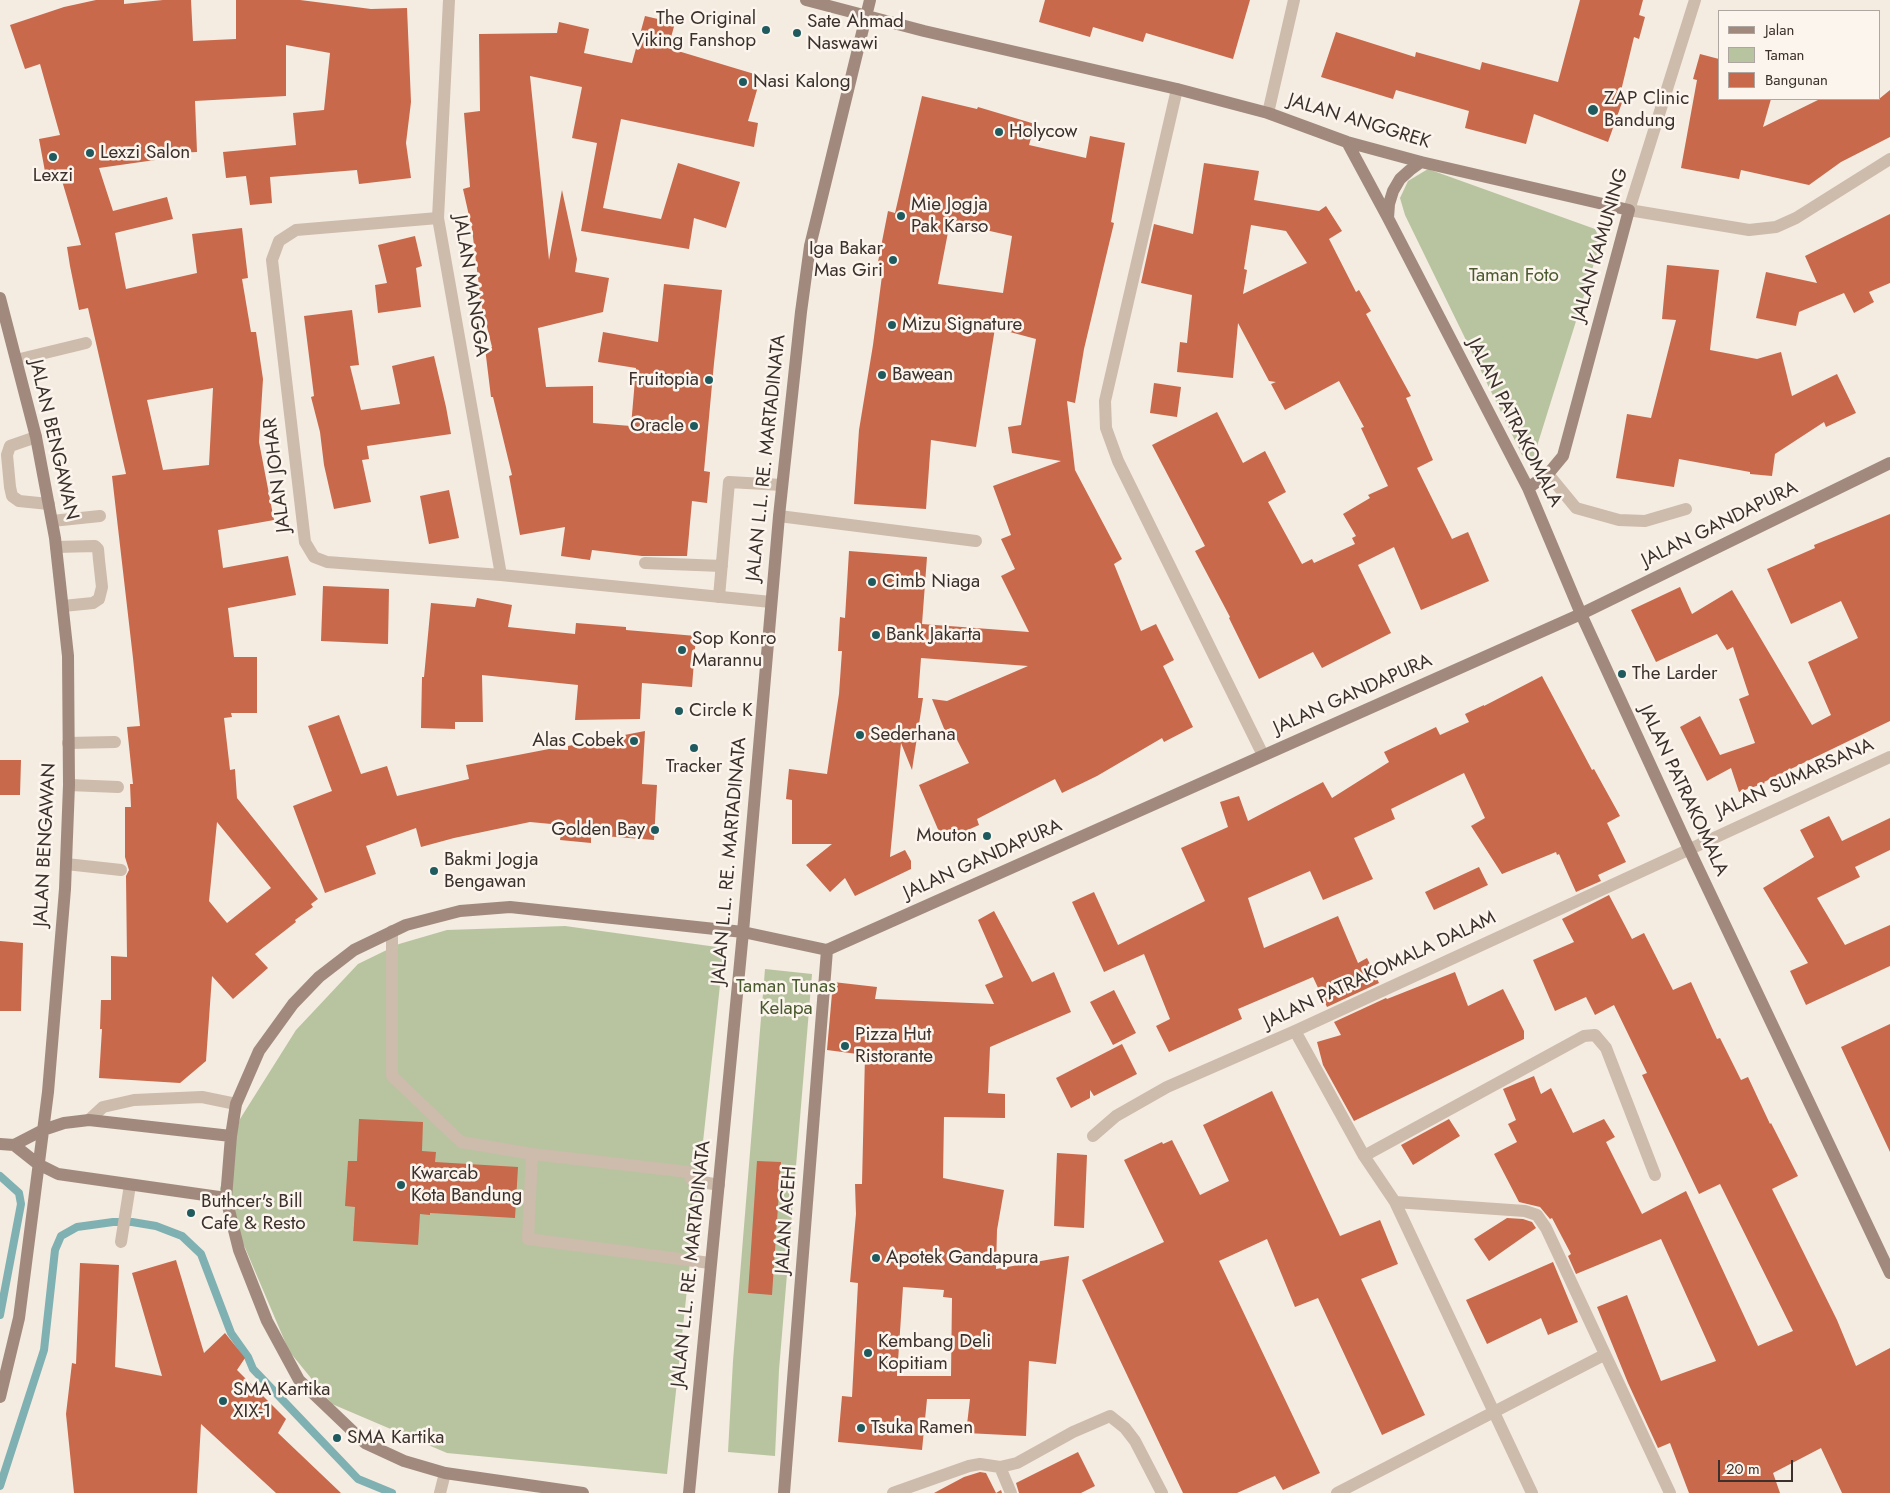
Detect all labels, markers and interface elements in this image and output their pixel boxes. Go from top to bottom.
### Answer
place label: The Original Viking Fanshop [632,8,756,52]
legend [1718,10,1880,100]
place label: Sate Ahmad Naswawi [807,11,904,55]
text: Jalan [1765,19,1794,41]
marker: The Original Viking Fanshop [760,24,772,36]
marker: Sate Ahmad Naswawi [791,27,803,39]
text: Taman [1765,44,1804,66]
text: Bangunan [1765,69,1828,91]
place label: Nasi Kalong [753,71,851,93]
marker: Nasi Kalong [737,76,749,88]
place label: ZAP Clinic Bandung [1604,88,1689,132]
street label: JALAN ANGGREK [1285,90,1433,154]
marker: ZAP Clinic Bandung [1586,103,1600,117]
place label: Holycow [1009,121,1077,143]
marker: Holycow [993,126,1005,138]
place label: Lexzi Salon [100,142,190,164]
marker: Lexzi Salon [84,147,96,159]
marker: Lexzi [47,151,59,163]
place label: Lexzi [33,165,73,187]
street label: JALAN KAMUNING [1568,166,1634,324]
place label: Mie Jogja Pak Karso [911,194,988,238]
marker: Mie Jogja Pak Karso [895,210,907,222]
street label: JALAN MANGGA [448,213,492,359]
place label: Iga Bakar Mas Giri [809,238,883,282]
marker: Iga Bakar Mas Giri [887,254,899,266]
park label: Taman Foto [1469,265,1559,287]
place label: Mizu Signature [902,314,1022,336]
marker: Mizu Signature [886,319,898,331]
street label: JALAN L.L. RE. MARTADINATA [743,333,791,583]
street label: JALAN PATRAKOMALA [1462,335,1566,511]
street label: JALAN BENGAWAN [23,358,83,522]
place label: Bawean [892,364,953,386]
place label: Fruitopia [629,369,699,391]
marker: Bawean [876,369,888,381]
marker: Fruitopia [703,374,715,386]
place label: Oracle [630,415,684,437]
street label: JALAN JOHAR [260,416,296,534]
marker: Oracle [688,420,700,432]
street label: JALAN GANDAPURA [1638,477,1802,573]
place label: Cimb Niaga [882,571,980,593]
marker: Cimb Niaga [866,576,878,588]
place label: Bank Jakarta [886,624,981,646]
place label: Sop Konro Marannu [692,628,776,672]
marker: Bank Jakarta [870,629,882,641]
marker: Sop Konro Marannu [676,644,688,656]
street label: JALAN GANDAPURA [1270,650,1436,740]
place label: The Larder [1632,663,1718,685]
marker: The Larder [1616,668,1628,680]
place label: Circle K [689,700,753,722]
street label: JALAN PATRAKOMALA [1633,702,1733,880]
marker: Circle K [673,705,685,717]
place label: Sederhana [870,724,956,746]
marker: Sederhana [854,729,866,741]
place label: Alas Cobek [532,730,624,752]
street label: JALAN SUMARSANA [1713,734,1877,824]
marker: Alas Cobek [628,735,640,747]
street label: JALAN L.L. RE. MARTADINATA [708,736,752,986]
marker: Tracker [688,742,700,754]
place label: Tracker [666,756,722,778]
street label: JALAN BENGAWAN [30,763,62,927]
street label: JALAN GANDAPURA [900,815,1066,905]
place label: Golden Bay [551,819,645,841]
marker: Golden Bay [649,824,661,836]
place label: Mouton [916,825,977,847]
marker: Mouton [981,830,993,842]
place label: Bakmi Jogja Bengawan [444,849,538,893]
marker: Bakmi Jogja Bengawan [428,865,440,877]
street label: JALAN PATRAKOMALA DALAM [1260,907,1500,1035]
park label: Taman Tunas Kelapa [736,976,836,1020]
place label: Pizza Hut Ristorante [855,1024,933,1068]
marker: Pizza Hut Ristorante [839,1040,851,1052]
street label: JALAN L.L. RE. MARTADINATA [668,1139,716,1389]
place label: Kwarcab Kota Bandung [411,1163,522,1207]
street label: JALAN ACEH [772,1165,802,1275]
marker: Kwarcab Kota Bandung [395,1179,407,1191]
place label: Buthcer's Bill Cafe & Resto [201,1191,306,1235]
marker: Buthcer's Bill Cafe & Resto [185,1207,197,1219]
place label: Apotek Gandapura [886,1247,1038,1269]
marker: Apotek Gandapura [870,1252,882,1264]
place label: Kembang Deli Kopitiam [878,1331,991,1375]
marker: Kembang Deli Kopitiam [862,1347,874,1359]
place label: SMA Kartika XIX-1 [233,1379,330,1423]
marker: SMA Kartika XIX-1 [217,1395,229,1407]
place label: Tsuka Ramen [871,1417,973,1439]
marker: Tsuka Ramen [855,1422,867,1434]
place label: SMA Kartika [347,1427,444,1449]
marker: SMA Kartika [331,1432,343,1444]
scale bar [1720,1450,1795,1482]
text: 20 m [1726,1458,1760,1480]

